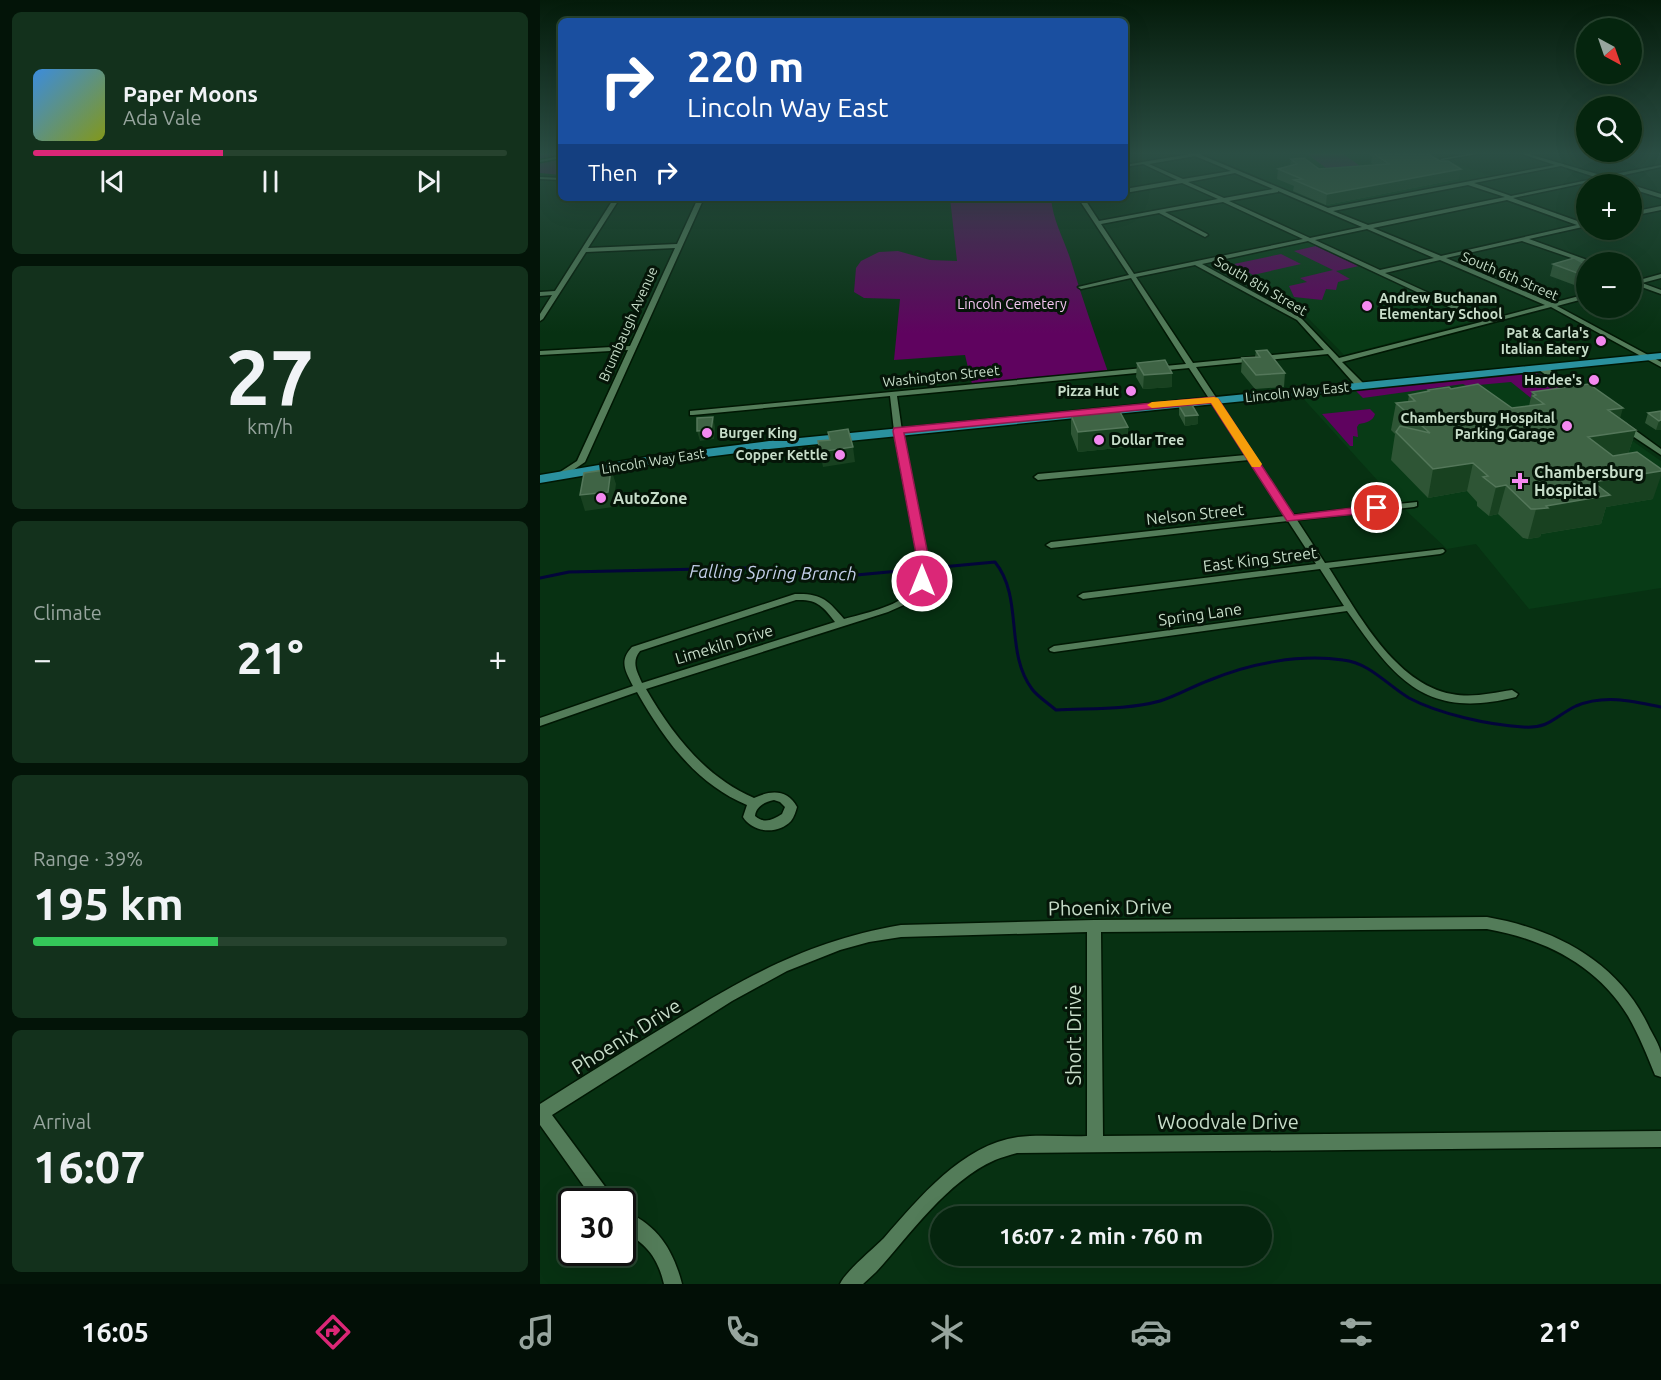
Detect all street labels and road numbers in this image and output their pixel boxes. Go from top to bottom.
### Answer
street label: South 6th Street [1459,248,1561,304]
street label: South 8th Street [1212,253,1310,319]
street label: Brumbaugh Avenue [595,264,661,384]
street label: Washington Street [882,362,1001,390]
street label: Lincoln Way East [1244,379,1350,405]
street label: Lincoln Way East [600,445,706,477]
street label: Nelson Street [1145,500,1245,528]
street label: East King Street [1202,543,1319,575]
street label: Spring Lane [1157,599,1243,629]
street label: Limekiln Drive [673,621,775,667]
street label: Phoenix Drive [1048,894,1172,920]
street label: Short Drive [1062,985,1085,1085]
street label: Phoenix Drive [567,993,685,1079]
street label: Woodvale Drive [1157,1110,1299,1133]

